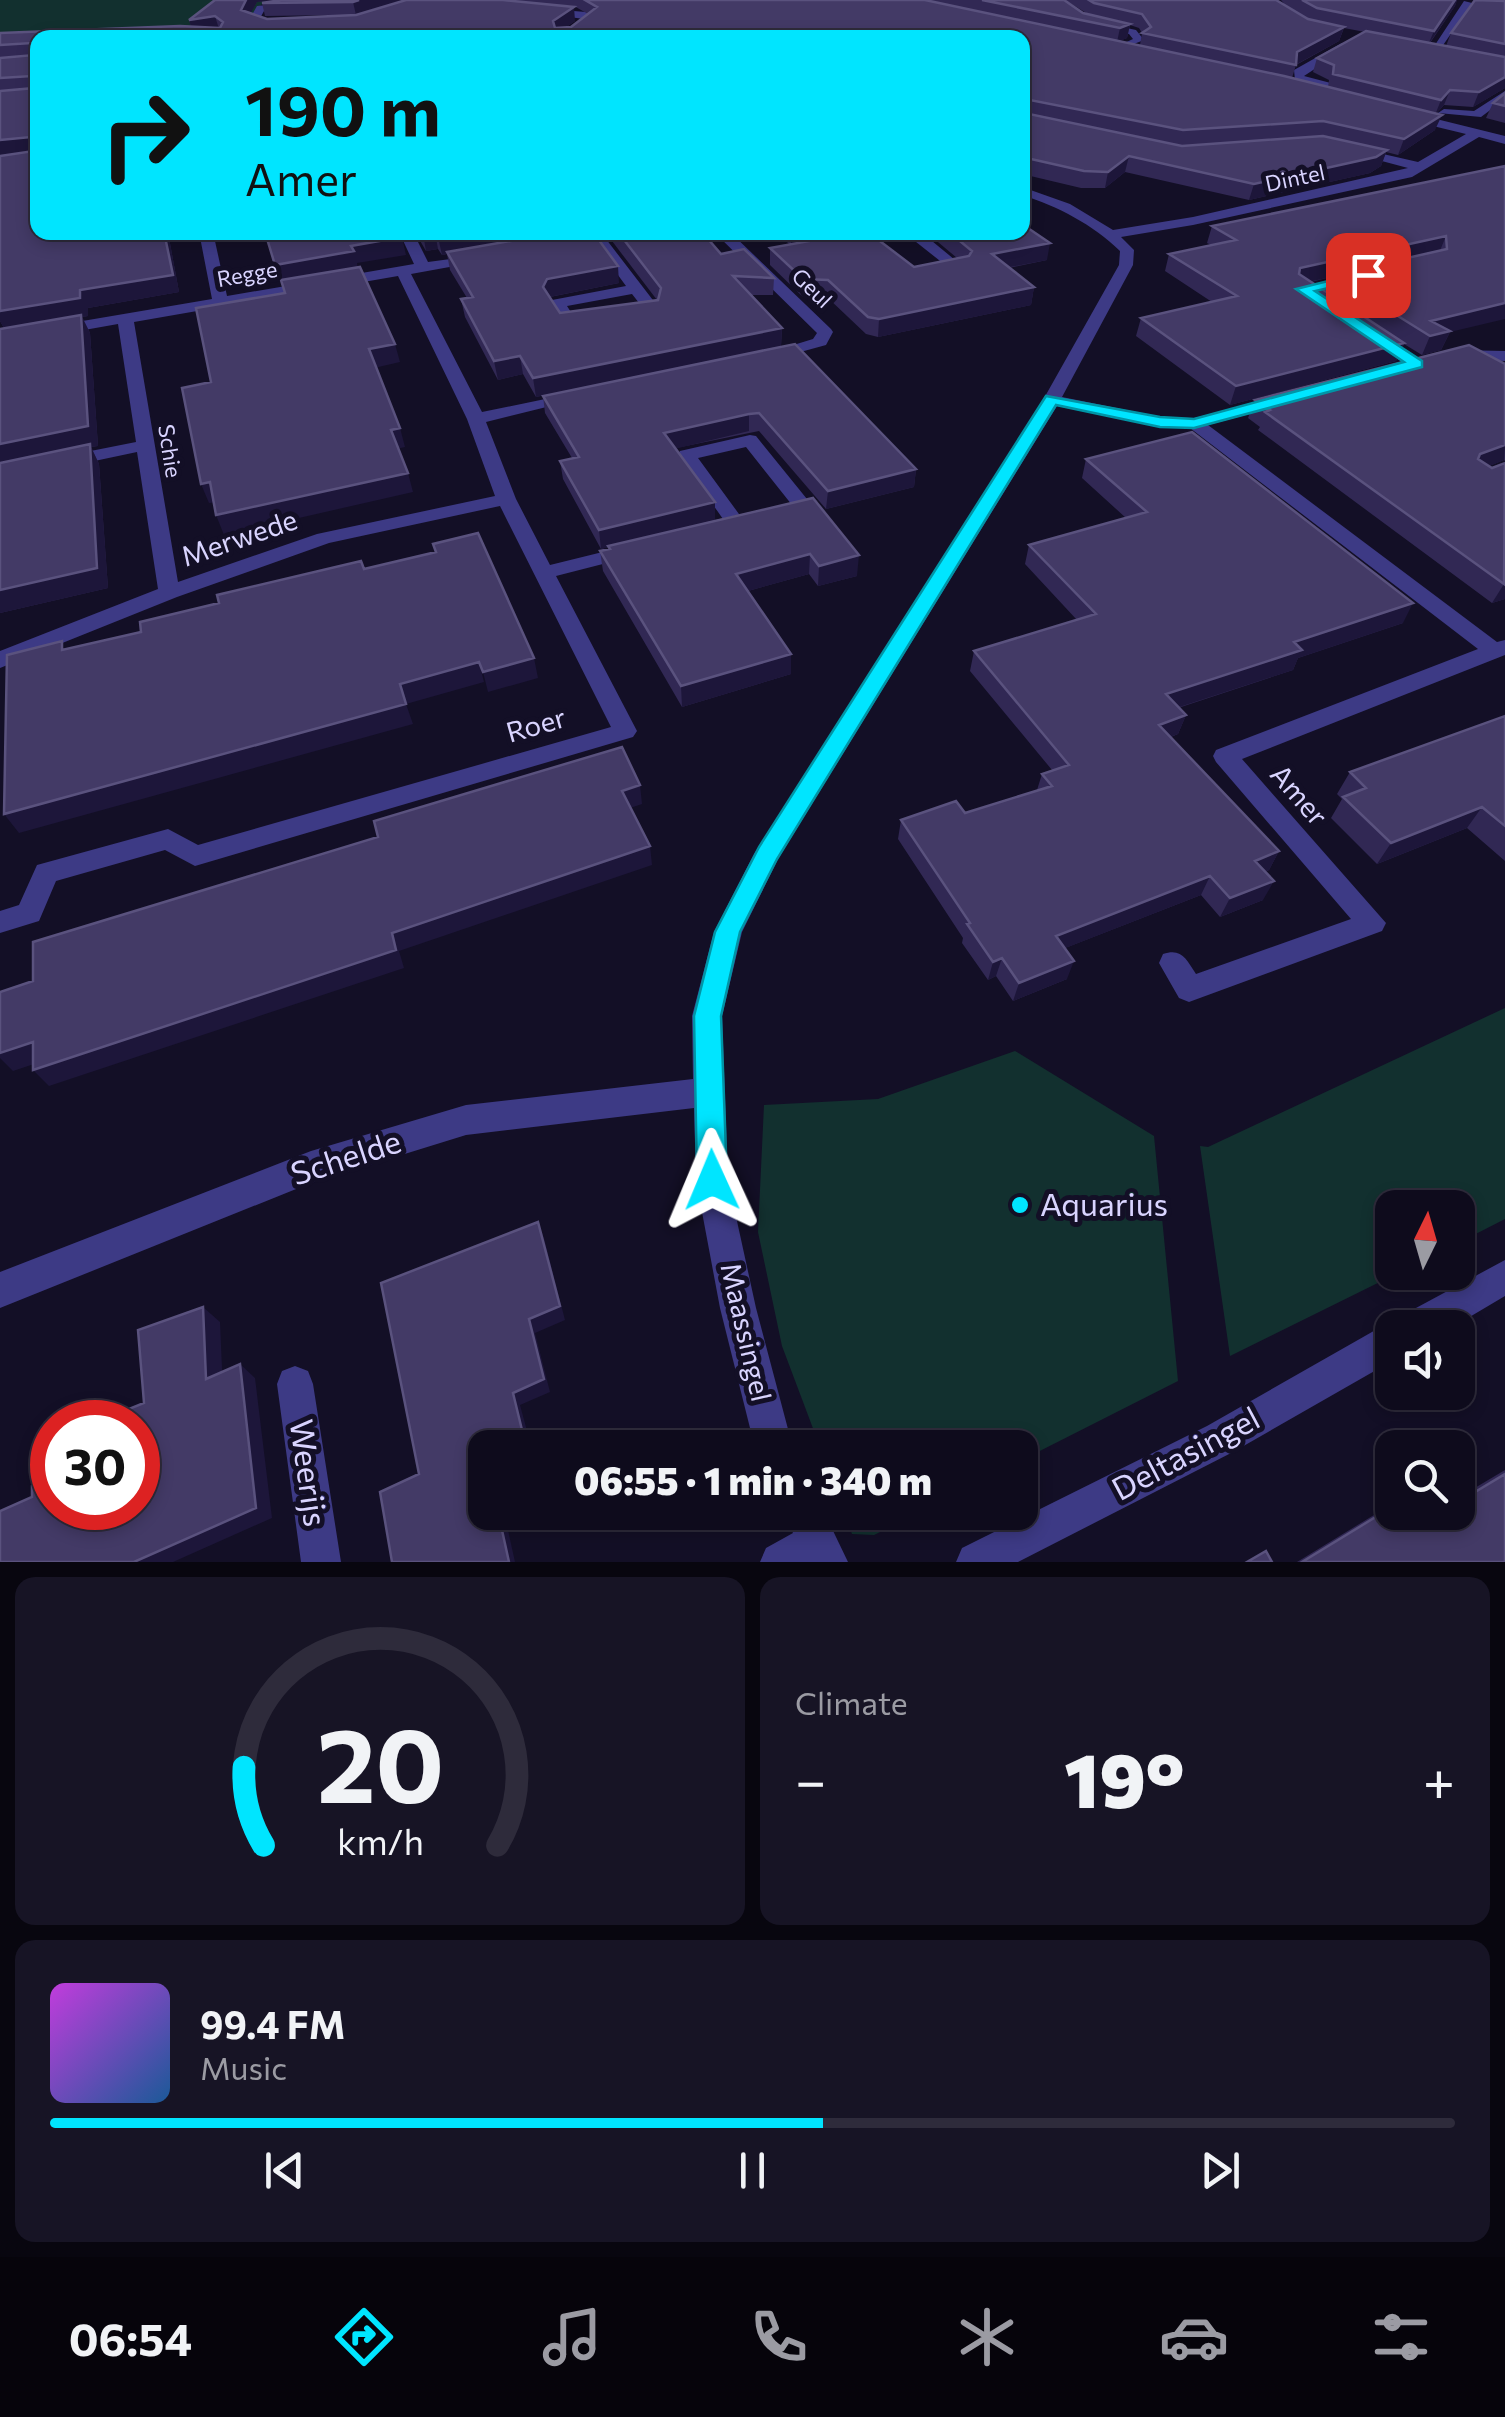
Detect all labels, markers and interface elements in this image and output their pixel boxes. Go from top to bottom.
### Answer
text: 190 m [245,65,441,150]
icon: right [80,70,210,200]
text: Amer [245,150,357,205]
street label: Dintel [1262,158,1327,197]
pin [1326,233,1411,318]
icon: arrive [1341,248,1396,303]
street label: Regge [215,255,279,292]
street label: Geul [787,262,838,313]
street label: Schie [153,422,188,480]
street label: Merwede [176,501,301,573]
street label: Roer [502,699,570,749]
street label: Amer [1264,757,1335,832]
street label: Schelde [285,1120,405,1193]
position arrow [660,1128,764,1232]
place label: Aquarius [1040,1183,1168,1223]
north arrow [1375,1190,1475,1290]
map controls [1375,1190,1475,1530]
marker: Aquarius [1009,1194,1031,1216]
street label: Maassingel [715,1259,779,1404]
button: sound [1375,1310,1475,1410]
street label: Deltasingel [1104,1397,1266,1508]
speed limit sign: 30 [30,1400,160,1530]
street label: Weerijs [283,1417,337,1529]
button: search [1375,1430,1475,1530]
text: 06:55 · 1 min · 340 m [574,1456,932,1503]
text: Climate [795,1682,908,1722]
text: 20 [316,1697,444,1824]
text: 19° [1064,1732,1185,1823]
text: − [795,1745,826,1812]
text: + [1423,1745,1455,1812]
text: km/h [337,1819,423,1862]
text: 99.4 FM [200,2000,345,2047]
text: Music [200,2047,287,2087]
icon: previous [257,2143,312,2198]
icon: pause [725,2143,780,2198]
icon: next [1193,2143,1248,2198]
icon: directions [329,2302,399,2372]
icon: music [537,2302,607,2372]
icon: phone [744,2302,814,2372]
icon: climate [952,2302,1022,2372]
icon: car [1159,2302,1229,2372]
icon: filters [1366,2302,1436,2372]
text: 06:54 [69,2310,192,2365]

